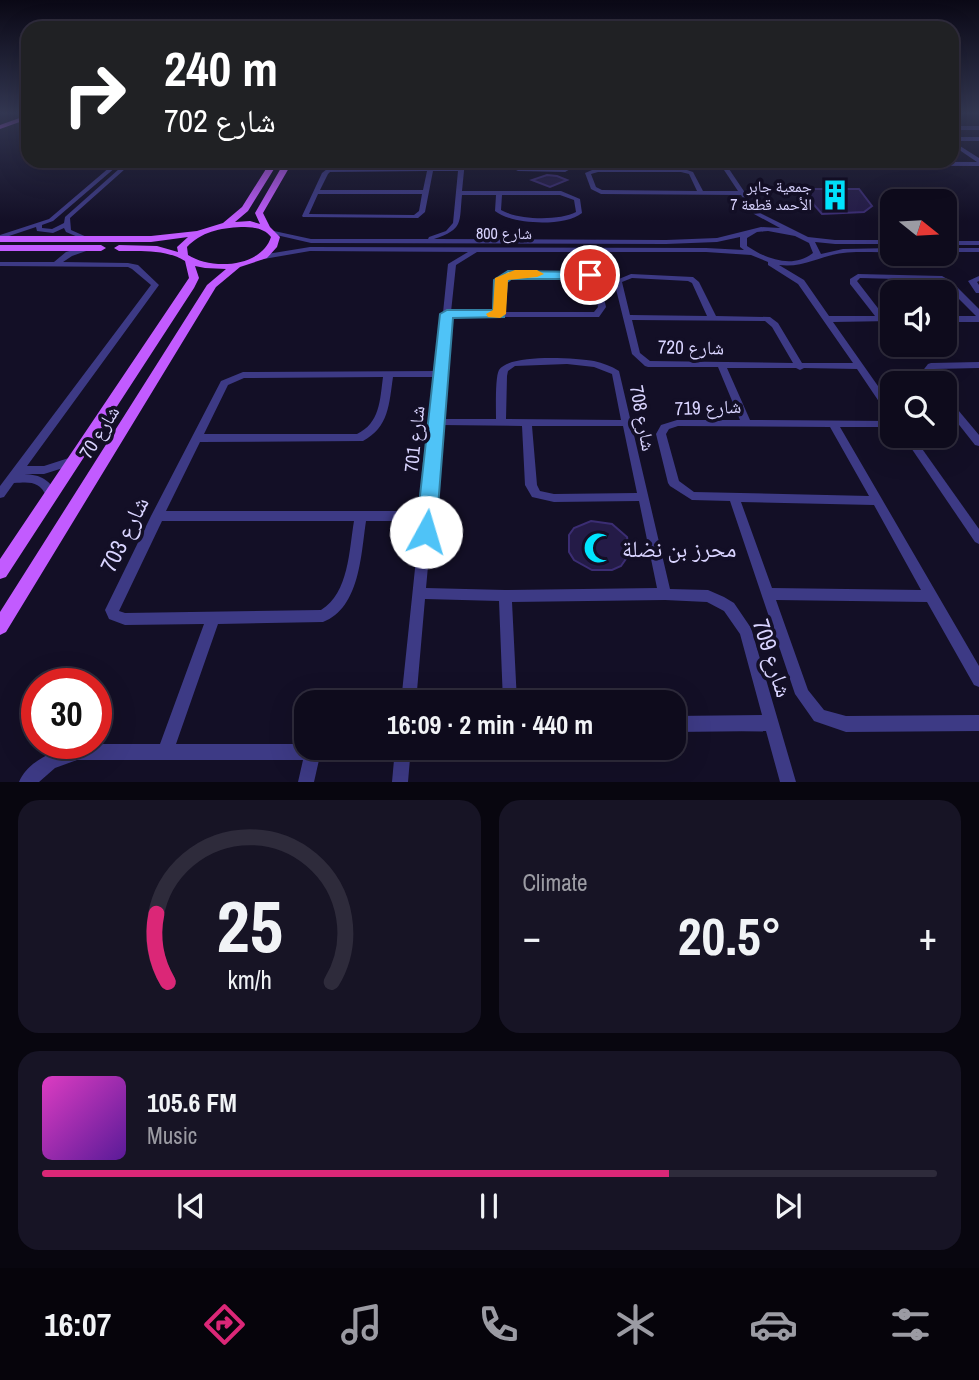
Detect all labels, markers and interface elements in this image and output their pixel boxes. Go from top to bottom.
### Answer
text: 240 m [164,35,278,101]
icon: right [49,49,140,140]
text: شارع 702 [164,99,276,142]
place label: جمعية جابر الأحمد قطعة 7 [730,175,812,215]
building icon: جمعية جابر الأحمد قطعة 7 [818,178,852,212]
north arrow [880,189,957,266]
map controls [880,189,957,448]
street label: شارع 800 [476,222,532,244]
pin [560,245,620,305]
icon: arrive [571,256,609,294]
button: sound [880,280,957,357]
street label: شارع 720 [658,333,724,361]
button: search [880,371,957,448]
street label: شارع 708 [624,383,662,453]
street label: شارع 719 [674,393,742,421]
street label: شارع 70 [73,401,125,463]
street label: شارع 701 [398,405,430,473]
street label: شارع 703 [92,491,156,577]
position arrow [389,495,463,569]
mosque icon: محرز بن نضلة [582,531,616,565]
place label: محرز بن نضلة [622,533,737,564]
street label: شارع 709 [746,615,800,701]
speed limit sign: 30 [21,668,112,759]
text: 16:09 · 2 min · 440 m [387,707,593,742]
text: Climate [523,867,587,898]
text: 25 [216,878,282,976]
text: 20.5° [678,901,782,971]
text: − [523,911,541,962]
text: + [919,911,937,962]
text: km/h [227,963,271,997]
text: 105.6 FM [147,1085,237,1120]
text: Music [147,1120,197,1151]
icon: previous [172,1187,210,1225]
icon: pause [470,1187,508,1225]
icon: next [769,1187,807,1225]
icon: directions [200,1300,249,1349]
icon: music [337,1300,386,1349]
icon: phone [474,1300,523,1349]
icon: climate [611,1300,660,1349]
icon: car [749,1300,798,1349]
icon: filters [886,1300,935,1349]
text: 16:07 [44,1303,111,1346]

